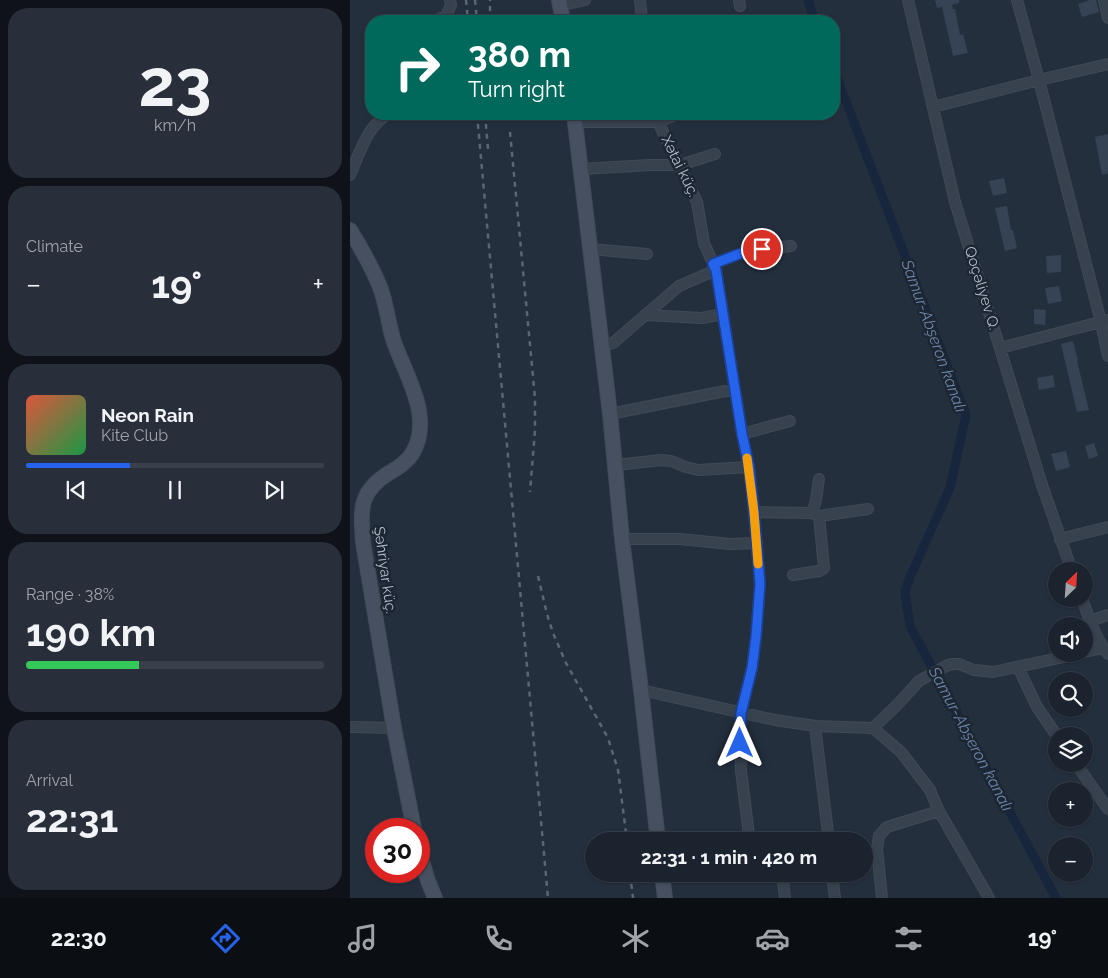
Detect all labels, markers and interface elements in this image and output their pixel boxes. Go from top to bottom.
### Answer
text: 380 m [468,34,571,75]
icon: right [385,35,450,100]
text: 23 [139,45,211,121]
text: Turn right [468,76,565,102]
text: km/h [154,116,196,135]
street label: Xətai küç. [657,132,703,200]
pin [741,228,783,270]
icon: arrive [748,235,776,263]
text: Climate [26,237,83,256]
street label: Qoçəliyev Q. [961,244,1003,332]
water label: Samur-Abşeron kanalı [897,256,970,415]
text: 19° [151,262,202,307]
text: − [26,268,41,301]
text: + [312,268,324,301]
text: Neon Rain [101,404,194,426]
text: Kite Club [101,426,168,445]
icon: previous [62,476,90,504]
icon: pause [161,476,189,504]
icon: next [260,476,288,504]
street label: Şəhriyar küç. [370,525,400,615]
north arrow [1048,562,1092,608]
map controls [1048,562,1093,882]
text: Range · 38% [26,585,114,604]
text: 190 km [26,610,156,655]
button: sound [1048,617,1093,662]
water label: Samur-Abşeron kanalı [924,663,1017,814]
button: search [1048,672,1093,717]
position arrow [713,716,765,768]
button: layers [1048,727,1093,772]
text: Arrival [26,771,73,790]
button: + [1048,782,1093,827]
text: 22:31 [26,796,118,841]
speed limit sign: 30 [365,818,430,883]
button: − [1048,837,1093,882]
text: 22:31 · 1 min · 420 m [641,846,817,868]
icon: directions [208,921,243,956]
icon: music [345,921,380,956]
icon: phone [481,921,516,956]
icon: climate [618,921,653,956]
icon: car [755,921,790,956]
icon: filters [891,921,926,956]
text: 22:30 [51,925,107,951]
text: 19° [1028,925,1057,951]

